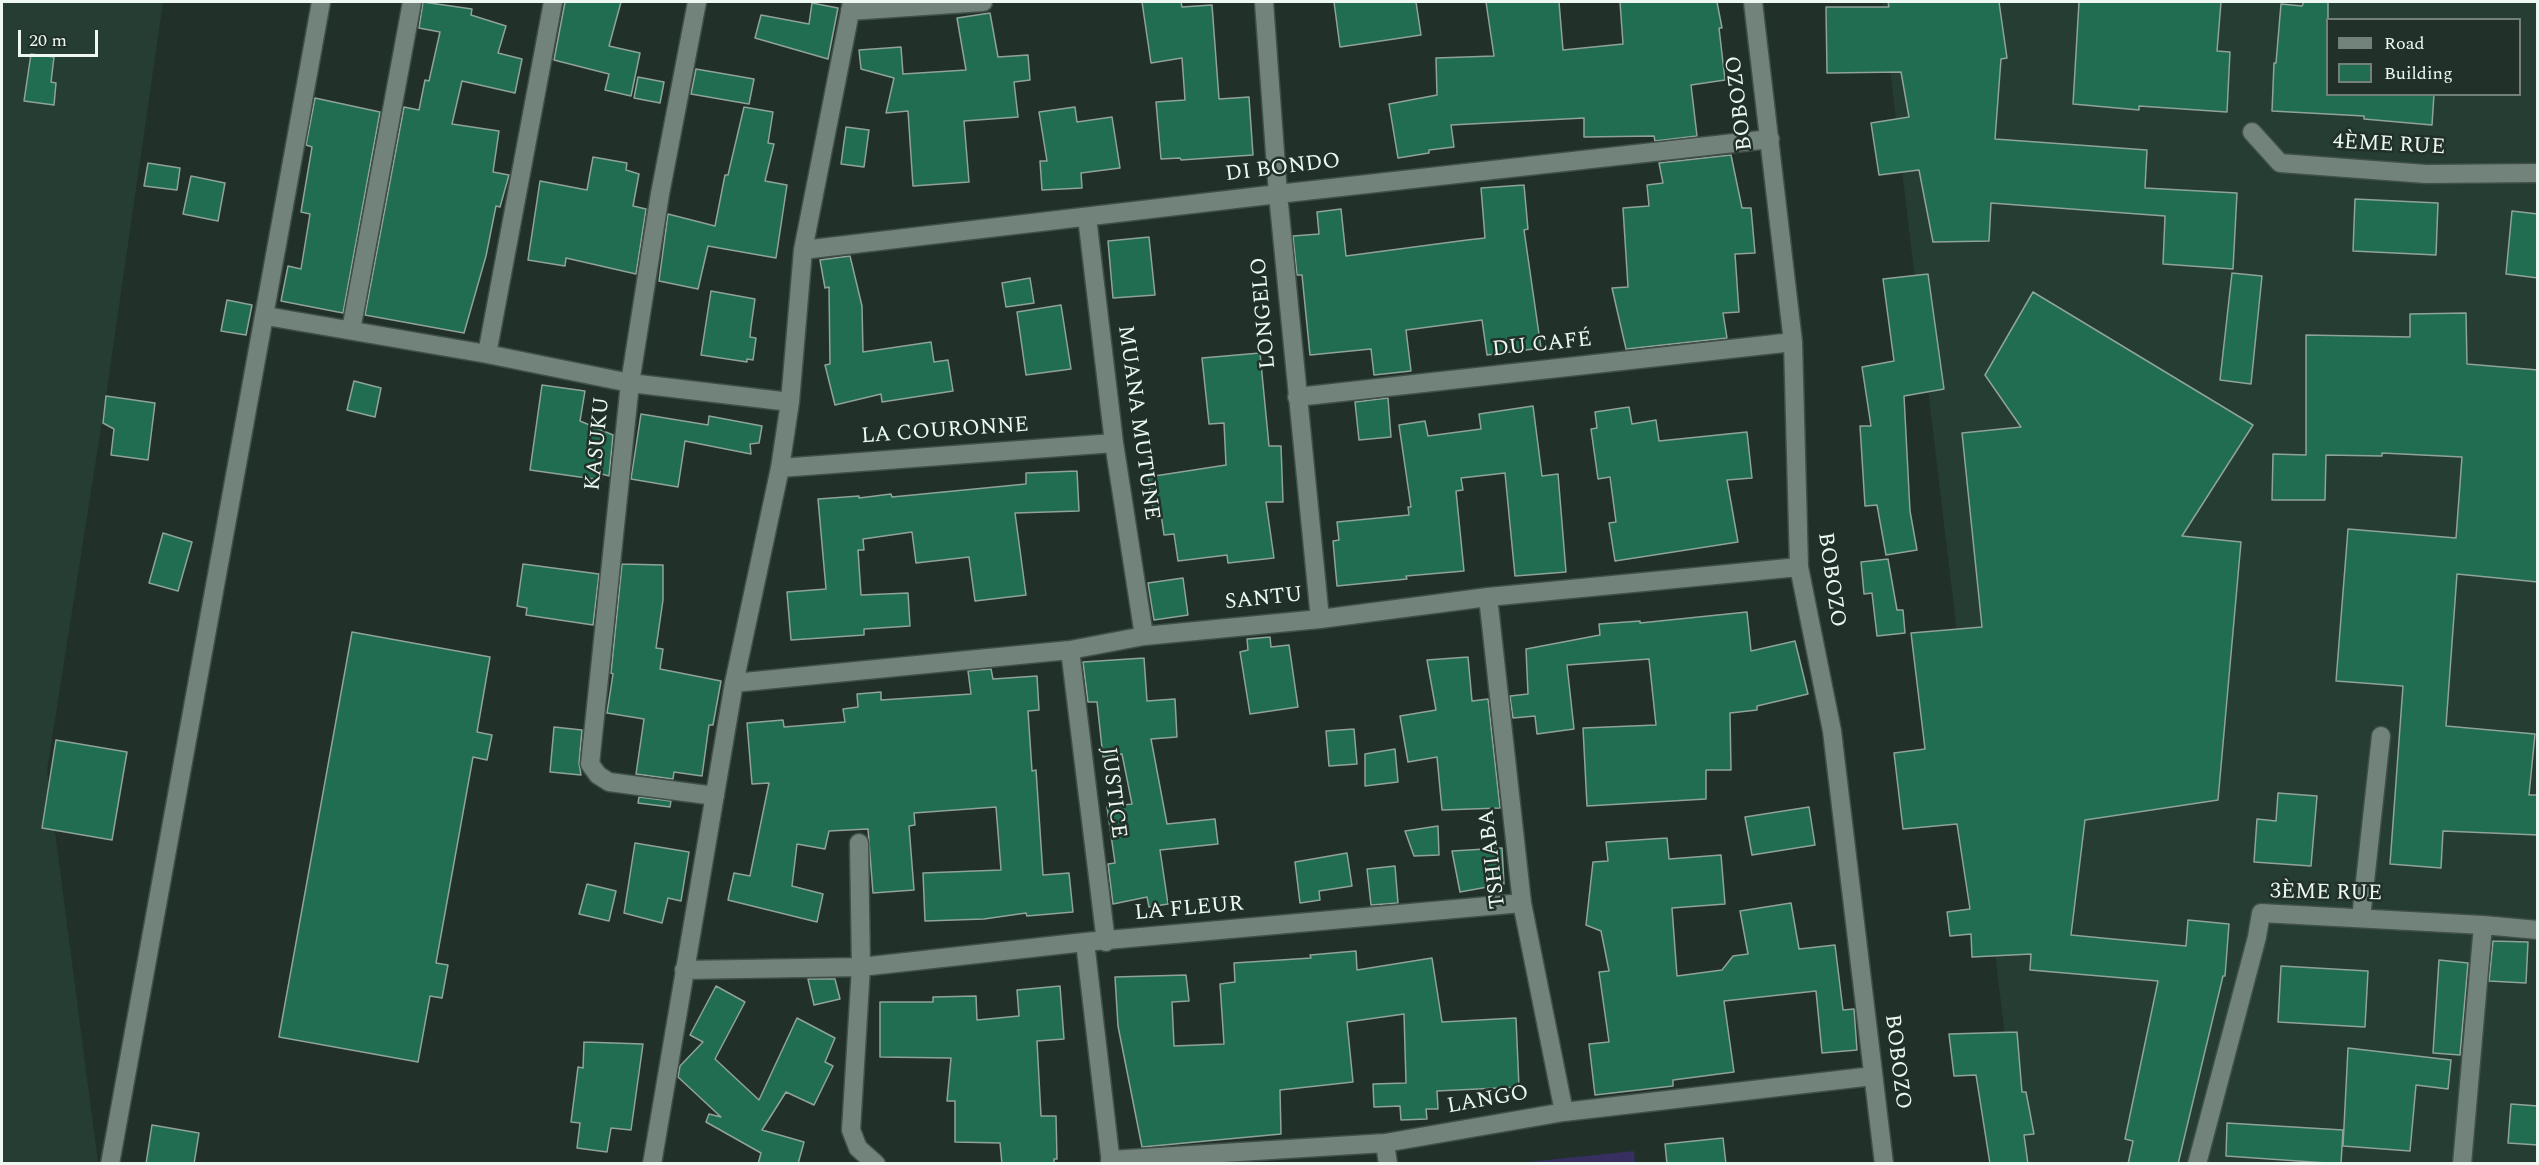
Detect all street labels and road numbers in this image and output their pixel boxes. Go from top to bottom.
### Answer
street label: BOBOZO [1722,54,1760,152]
street label: 4ÈME RUE [2332,130,2446,162]
street label: DI BONDO [1224,149,1342,189]
street label: LONGELO [1247,256,1283,370]
street label: MUANA MUTUNE [1110,324,1164,522]
street label: DU CAFÉ [1491,328,1593,364]
street label: KASUKU [581,396,617,492]
street label: LA COURONNE [860,413,1030,451]
street label: BOBOZO [1810,531,1850,629]
street label: SANTU [1224,583,1304,617]
street label: JUSTICE [1093,746,1131,840]
street label: TSHIABA [1475,808,1513,910]
street label: 3ÈME RUE [2270,880,2382,908]
street label: LA FLEUR [1133,892,1245,928]
street label: BOBOZO [1877,1013,1915,1111]
street label: LANGO [1445,1081,1531,1121]

